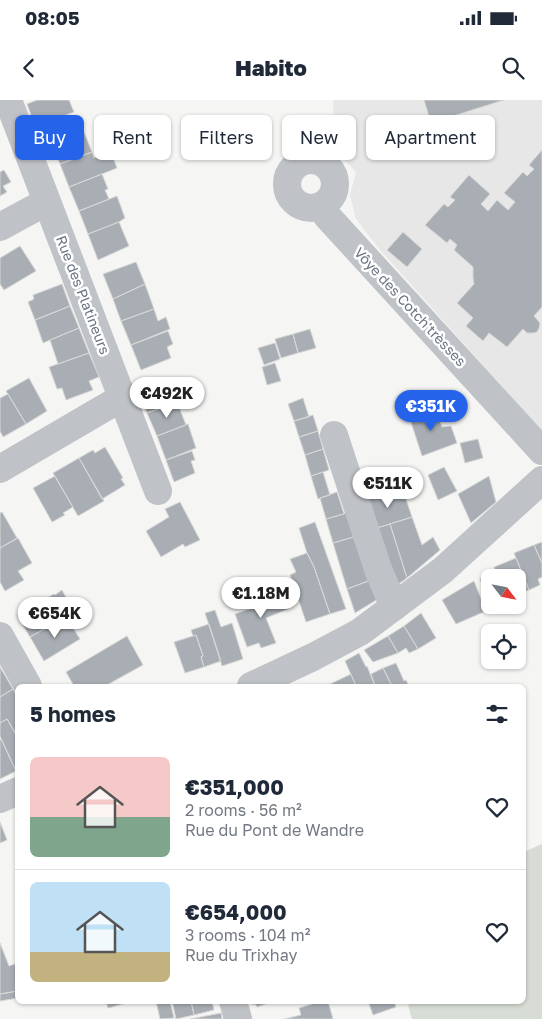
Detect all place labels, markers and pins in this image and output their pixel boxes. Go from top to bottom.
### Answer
pin: €492K [132,376,202,419]
pin: €351K [396,390,466,432]
pin: €511K [353,466,423,509]
pin: €1.18M [220,576,302,619]
pin: €654K [20,596,90,639]

